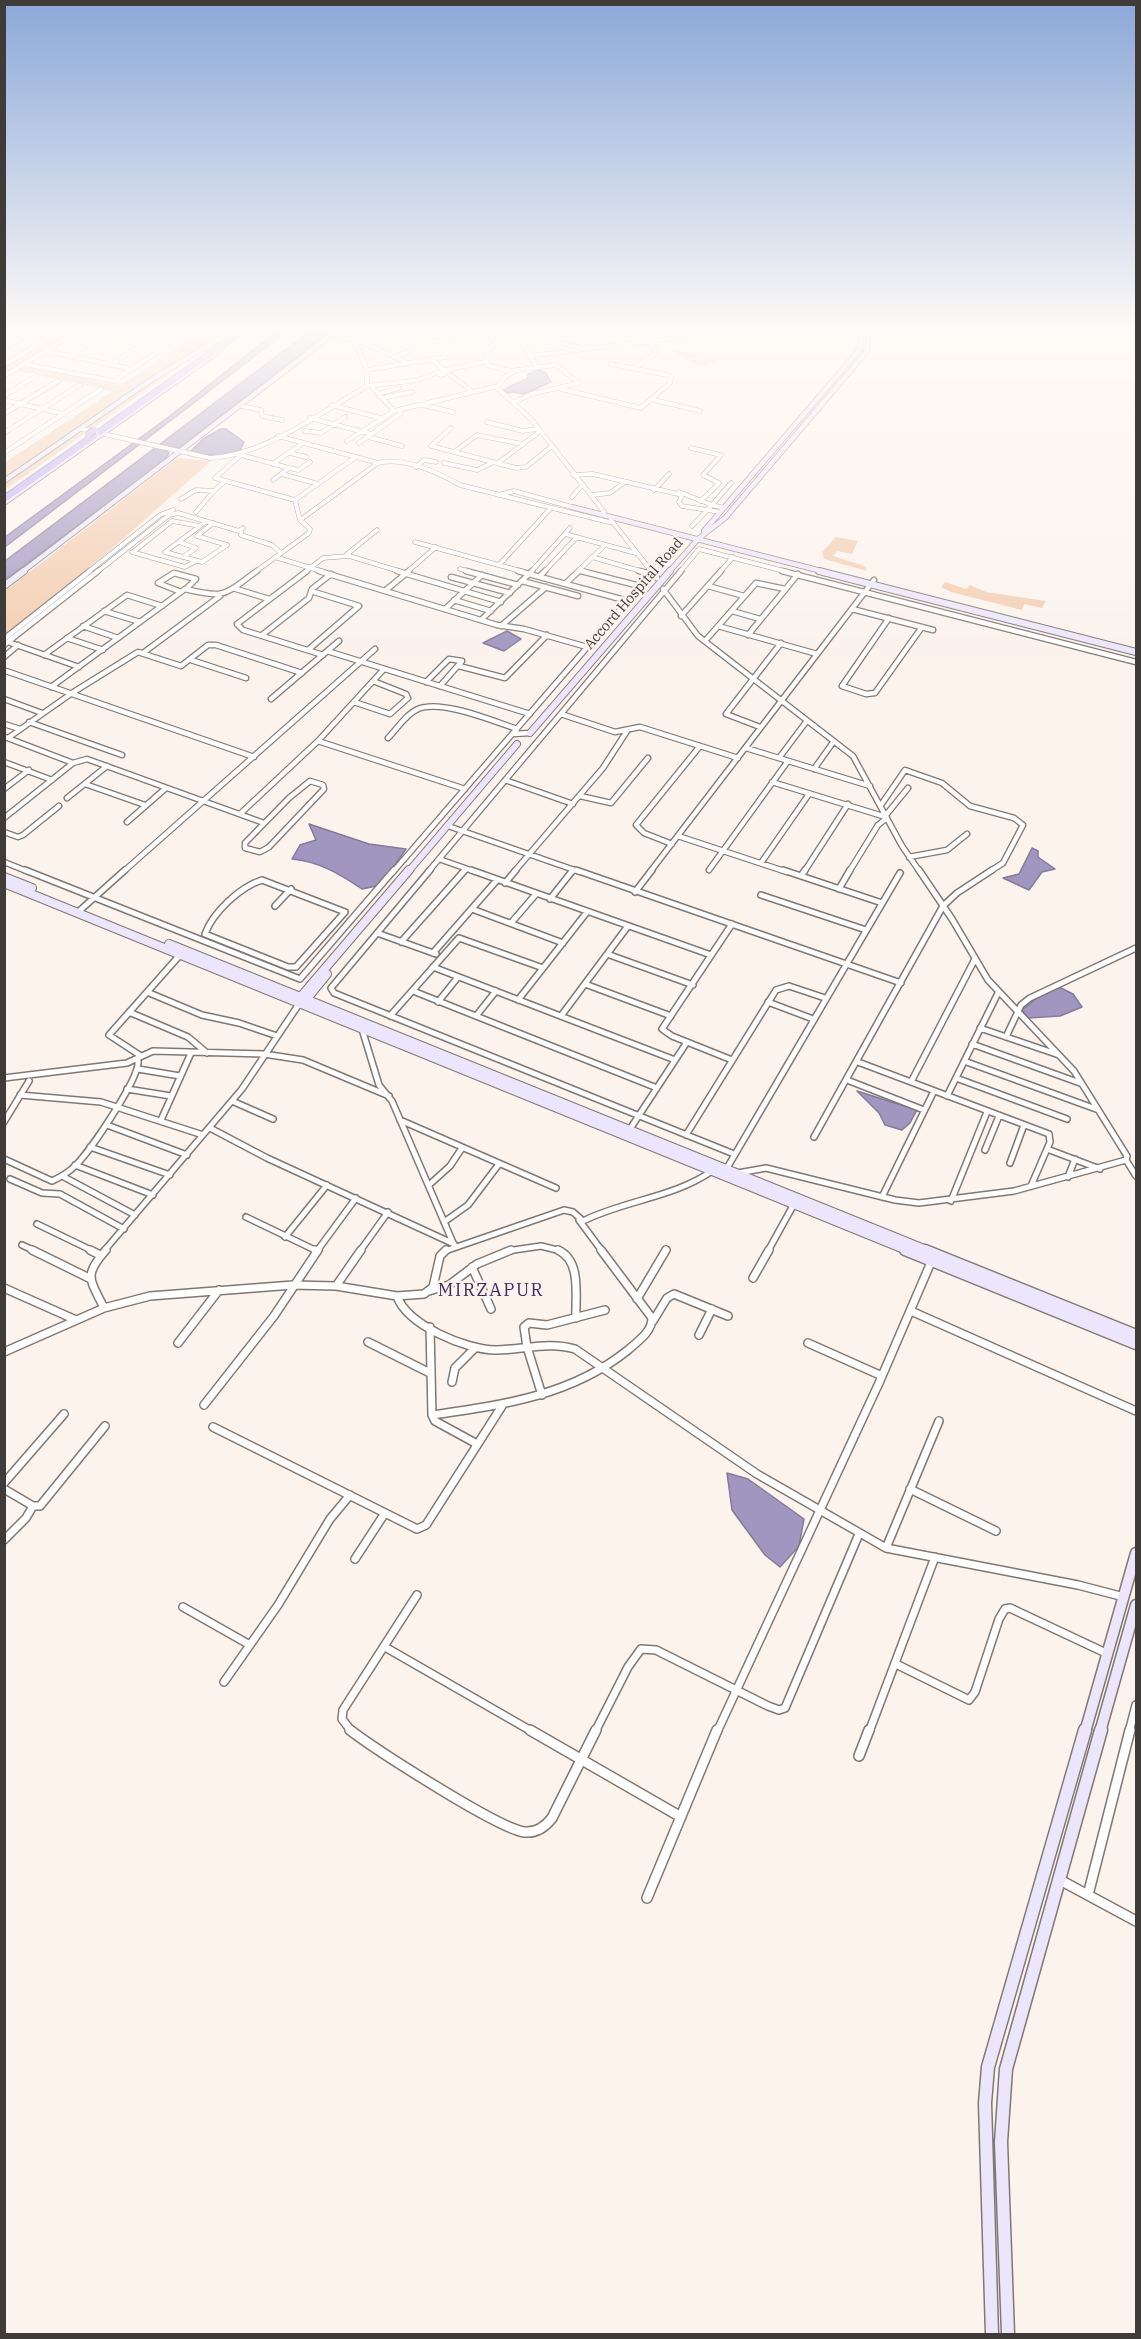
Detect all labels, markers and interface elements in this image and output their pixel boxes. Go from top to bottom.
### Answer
street label: Accord Hospital Road [581,535,687,653]
district label: MIRZAPUR [438,1280,544,1302]

